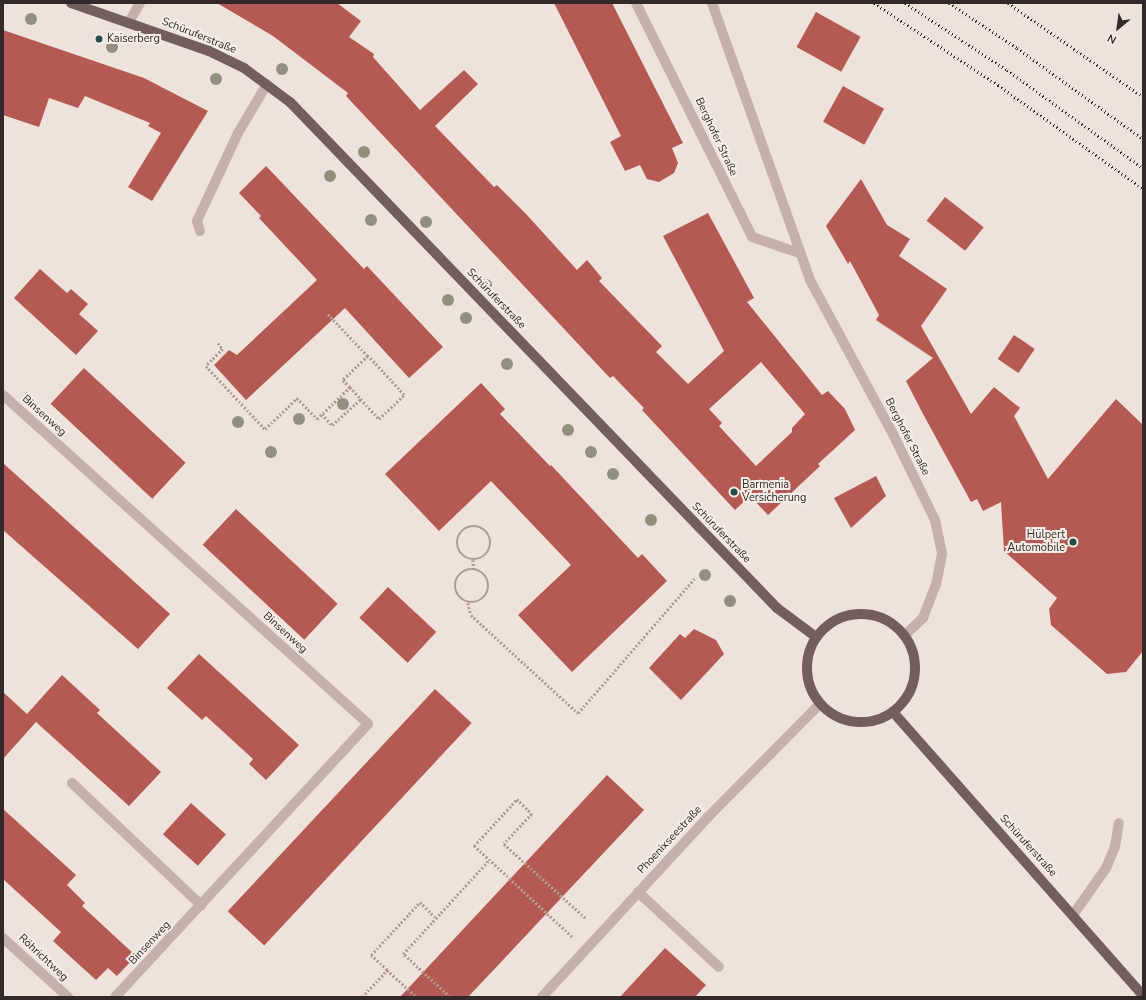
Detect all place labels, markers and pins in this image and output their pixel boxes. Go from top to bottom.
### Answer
place label: Kaiserberg [107,32,160,46]
marker: Kaiserberg [94,34,104,44]
place label: Barmenia Versicherung [742,479,807,505]
marker: Barmenia Versicherung [729,487,739,497]
place label: Hülpert Automobile [1007,529,1065,555]
marker: Hülpert Automobile [1068,537,1078,547]

